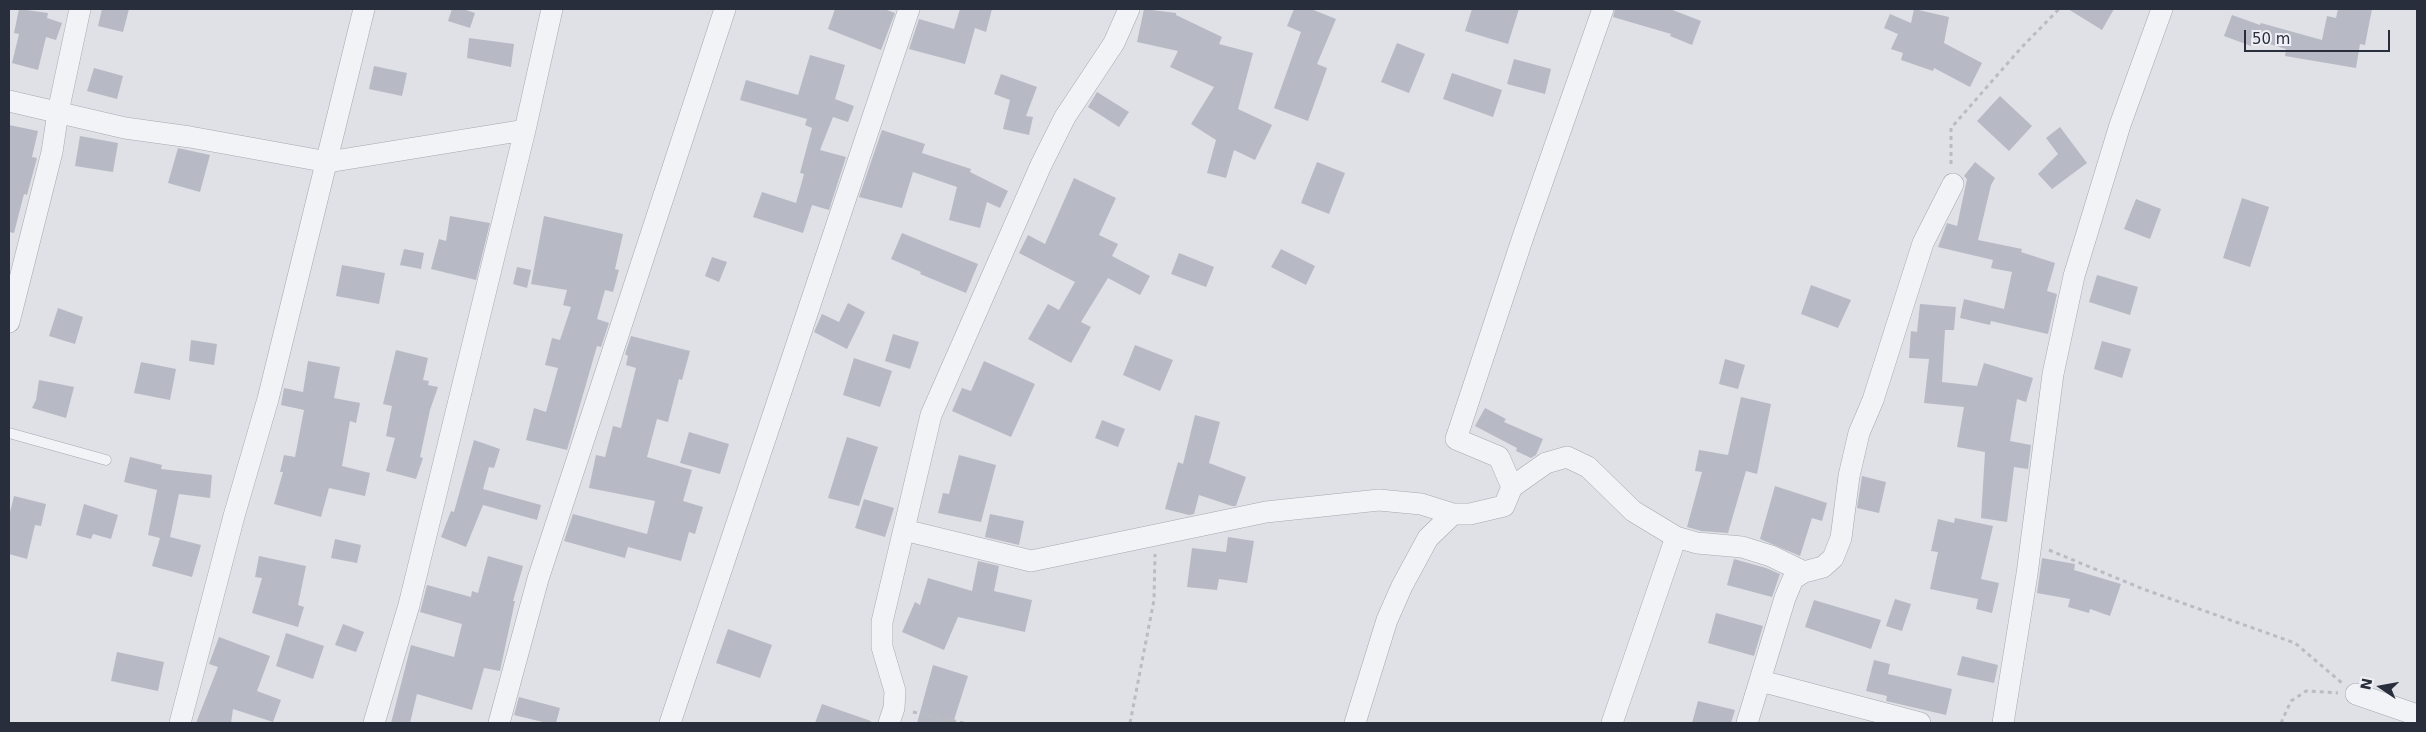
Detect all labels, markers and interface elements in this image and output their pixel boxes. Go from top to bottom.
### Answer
scale bar [2246,20,2392,52]
text: 50 m [2252,30,2290,48]
north arrow [2356,662,2406,712]
text: N [2357,676,2375,691]

